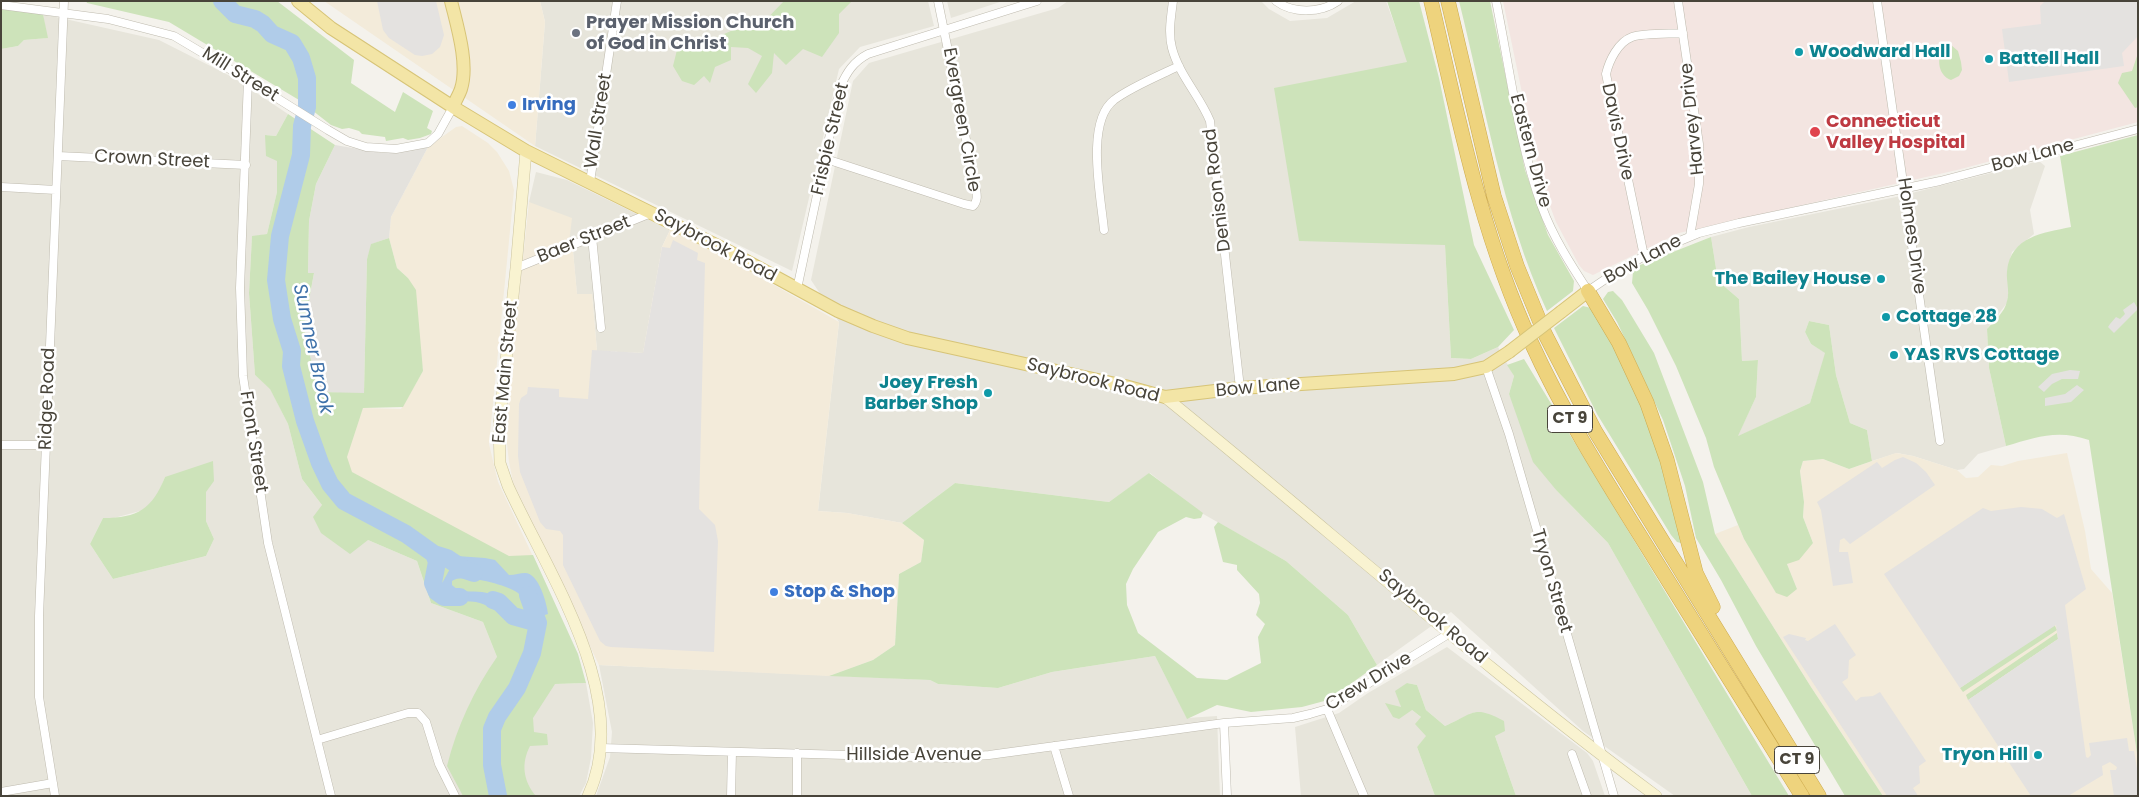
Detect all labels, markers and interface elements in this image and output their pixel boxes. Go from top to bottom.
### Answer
place label: Prayer Mission Church of God in Christ [586,12,794,54]
marker: Prayer Mission Church of God in Christ [570,27,582,39]
place label: Woodward Hall [1809,41,1951,63]
street label: Mill Street [198,43,282,107]
street label: Evergreen Circle [938,46,984,194]
marker: Woodward Hall [1793,46,1805,58]
place label: Battell Hall [1999,48,2099,70]
marker: Battell Hall [1983,53,1995,65]
street label: Harvey Drive [1676,62,1710,176]
street label: Wall Street [581,72,617,170]
street label: Frisbie Street [808,81,854,197]
street label: Davis Drive [1596,81,1638,183]
street label: Eastern Drive [1504,92,1556,210]
place label: Irving [522,94,576,116]
marker: Irving [506,99,518,111]
place label: Connecticut Valley Hospital [1826,111,1965,154]
marker: Connecticut Valley Hospital [1808,125,1822,139]
street label: Denison Road [1200,127,1236,253]
street label: Bow Lane [1989,135,2077,177]
street label: Crown Street [94,146,210,174]
street label: Holmes Drive [1892,176,1930,296]
street label: Saybrook Road [650,205,780,287]
street label: Baer Street [534,212,634,268]
street label: Bow Lane [1601,231,1685,289]
place label: The Bailey House [1714,268,1871,290]
marker: The Bailey House [1875,273,1887,285]
water label: Sumner Brook [287,282,337,416]
street label: East Main Street [489,300,523,444]
place label: Cottage 28 [1896,306,1997,328]
marker: Cottage 28 [1880,311,1892,323]
place label: YAS RVS Cottage [1904,344,2059,366]
street label: Ridge Road [35,347,61,451]
marker: YAS RVS Cottage [1888,349,1900,361]
street label: Saybrook Road [1025,354,1161,408]
place label: Joey Fresh Barber Shop [864,372,978,414]
street label: Bow Lane [1215,374,1301,402]
marker: Joey Fresh Barber Shop [982,387,994,399]
street label: Front Street [234,389,272,495]
road number: CT 9 [1548,406,1592,432]
street label: Tryon Street [1526,527,1576,635]
street label: Saybrook Road [1373,565,1491,669]
place label: Stop & Shop [784,581,895,603]
marker: Stop & Shop [768,586,780,598]
street label: Crew Drive [1322,648,1416,716]
street label: Hillside Avenue [846,744,982,766]
place label: Tryon Hill [1942,744,2028,766]
road number: CT 9 [1774,746,1820,774]
marker: Tryon Hill [2032,749,2044,761]

